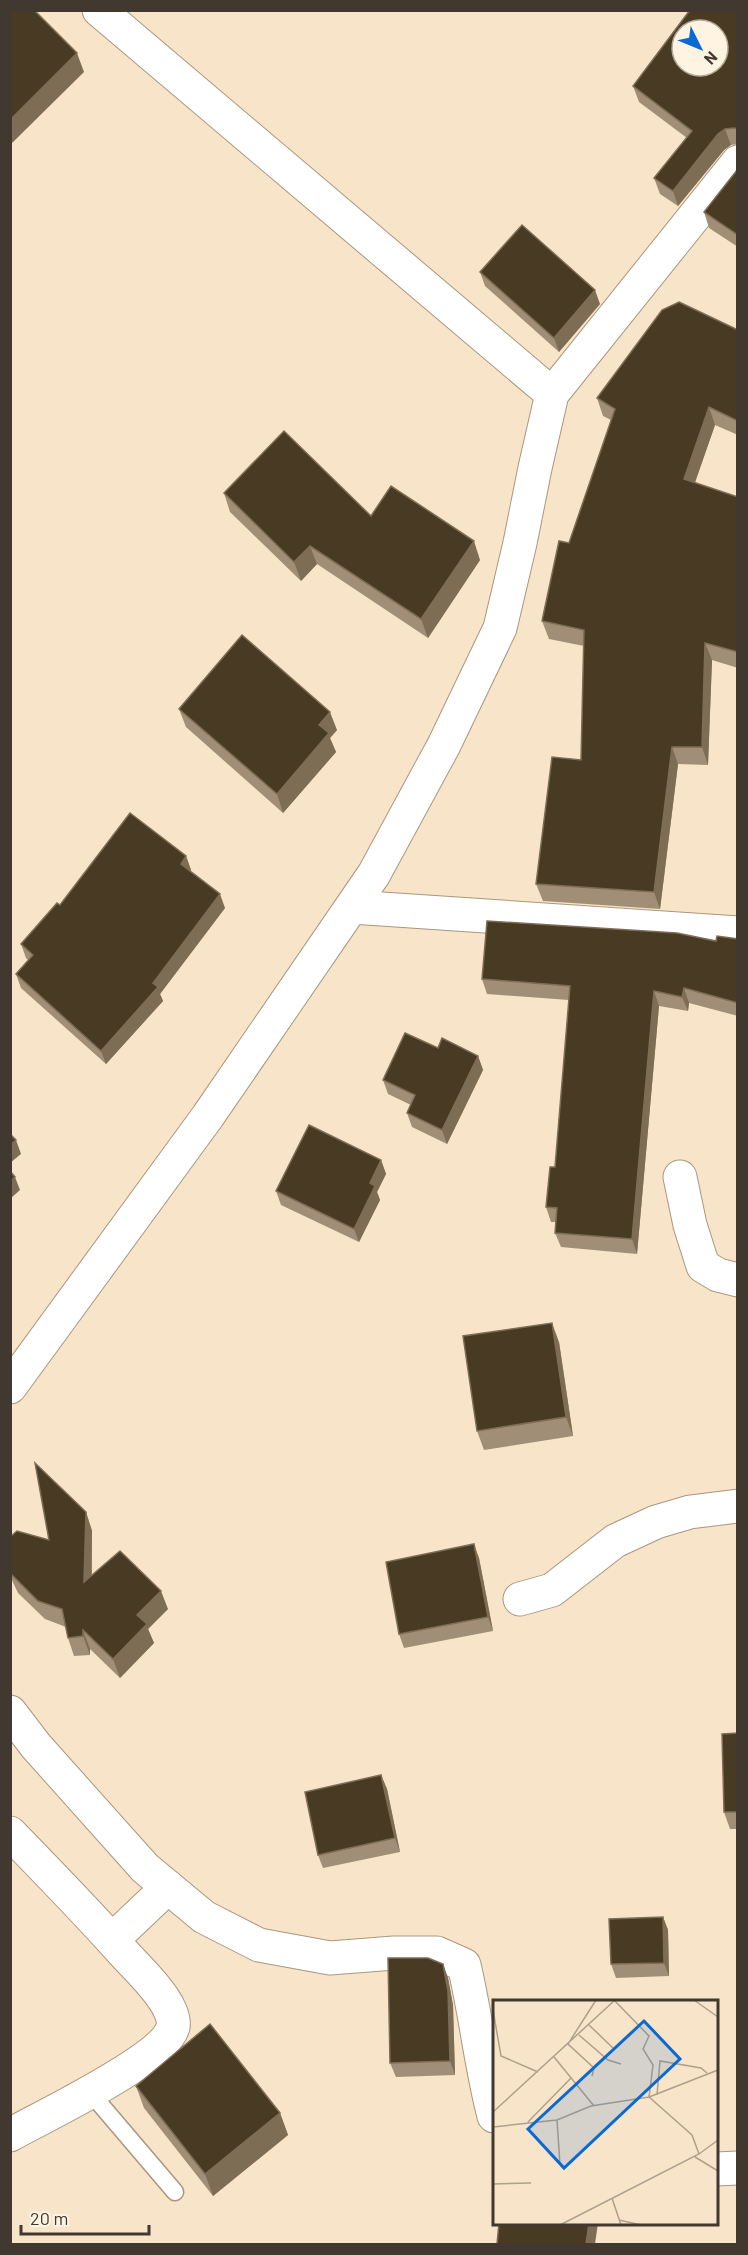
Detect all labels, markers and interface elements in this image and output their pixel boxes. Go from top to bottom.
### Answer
north arrow [670,18,730,78]
text: N [701,48,722,69]
inset map [493,2000,718,2225]
scale bar [21,2198,148,2236]
text: 20 m [30,2207,68,2229]

